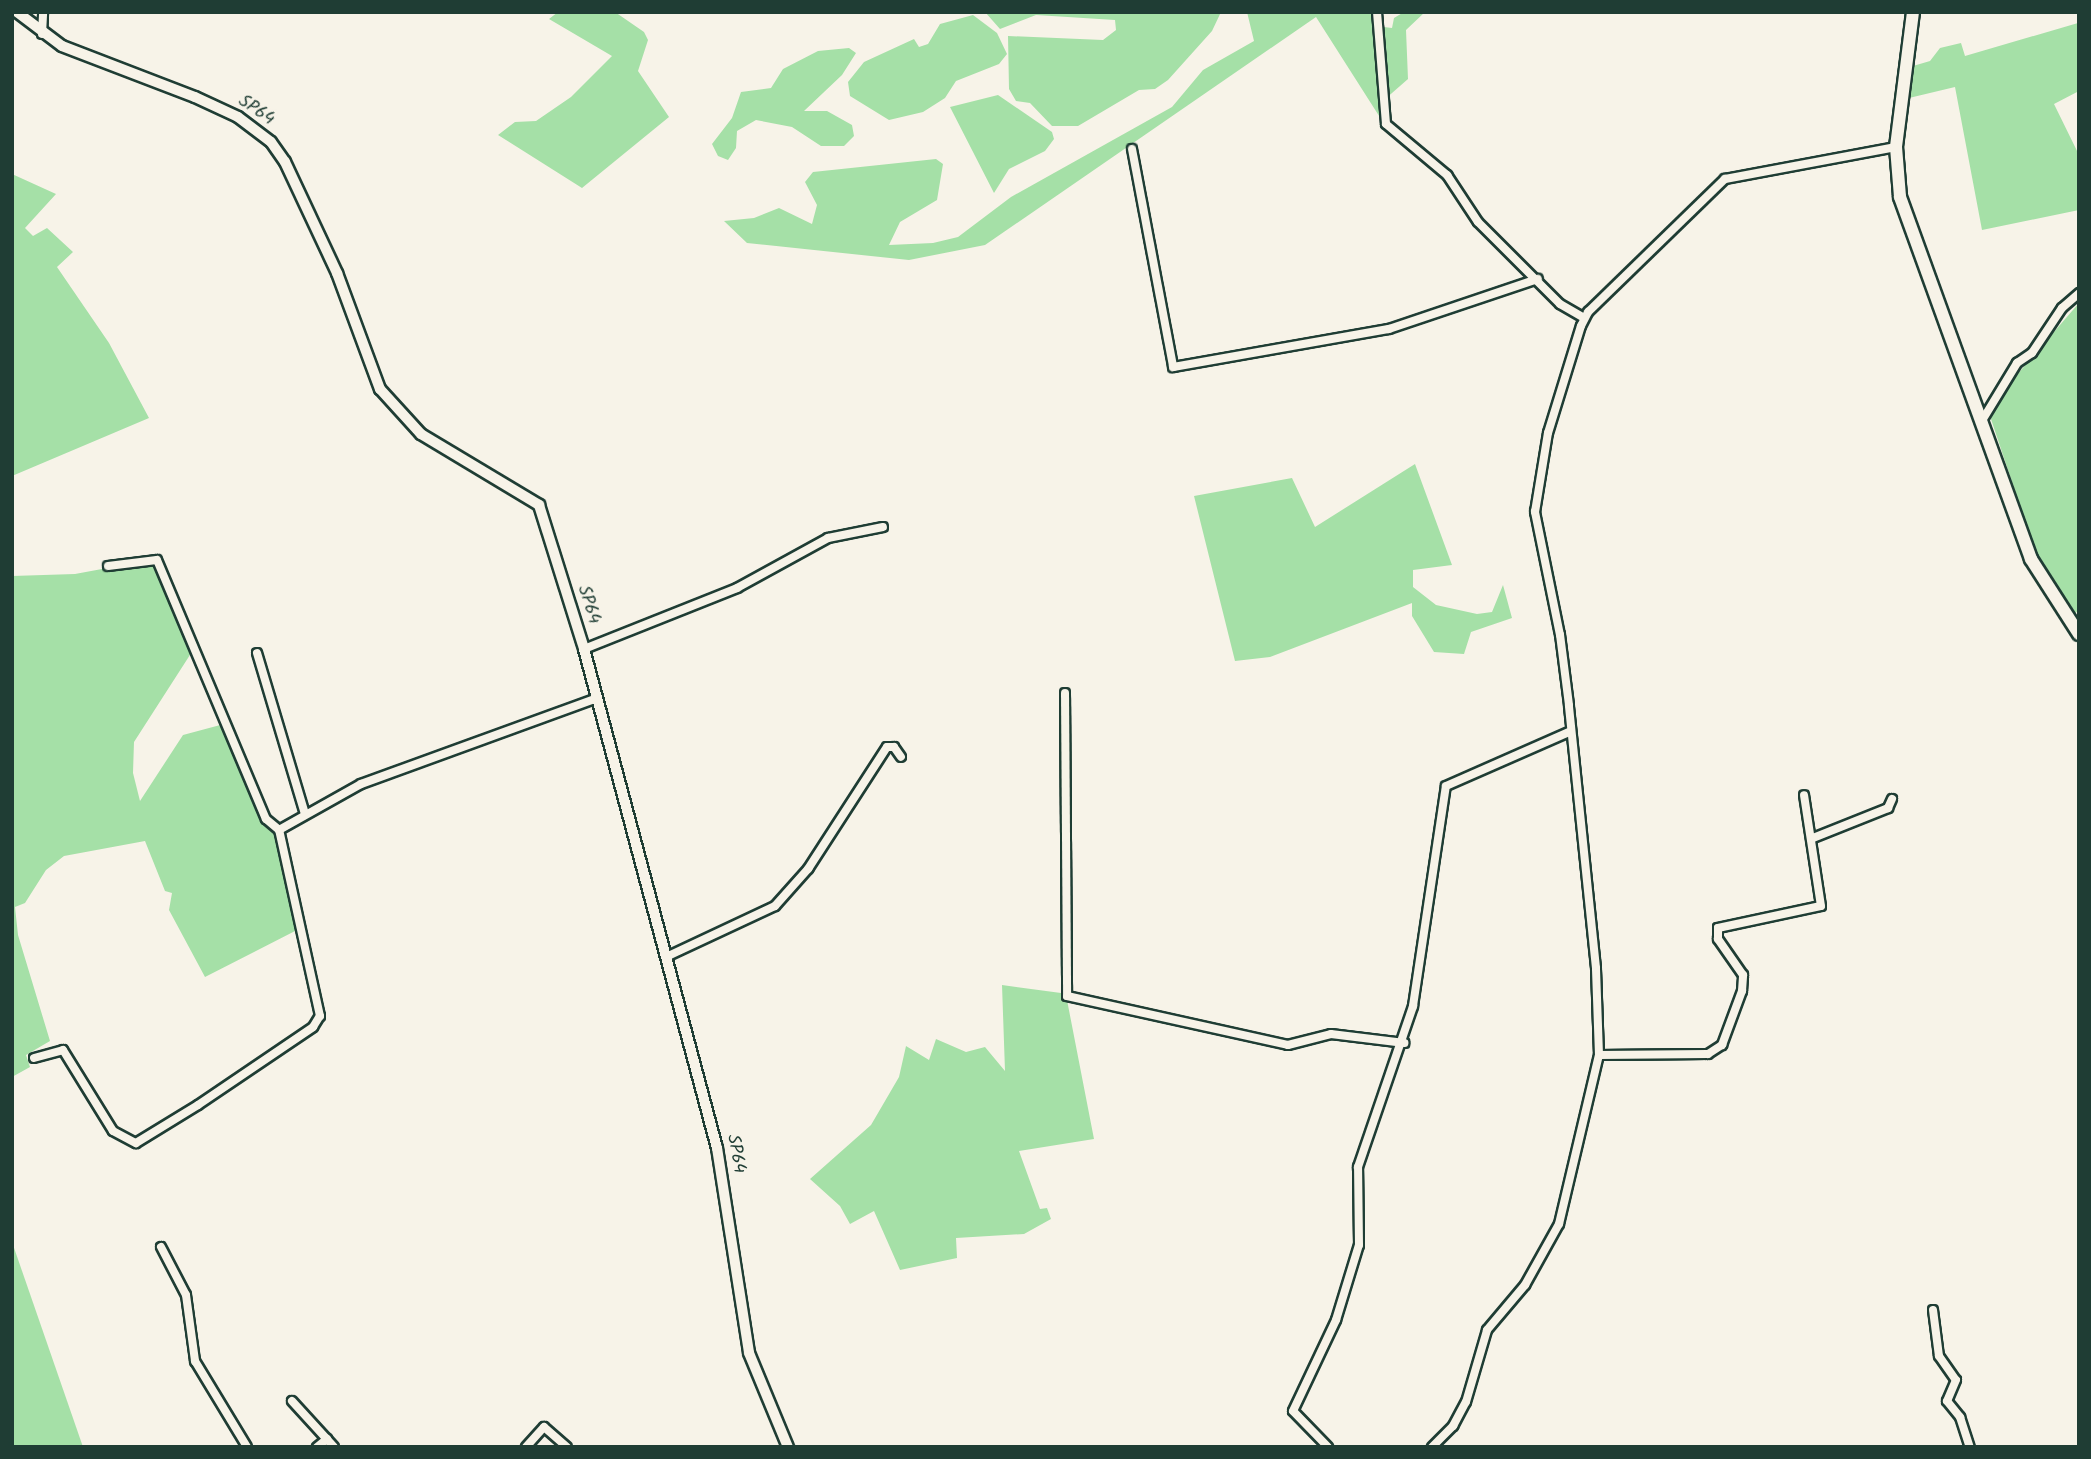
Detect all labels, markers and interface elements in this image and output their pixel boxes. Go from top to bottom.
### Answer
street label: SP64 [234,91,278,131]
street label: SP64 [572,583,604,627]
street label: SP64 [721,1133,749,1175]

